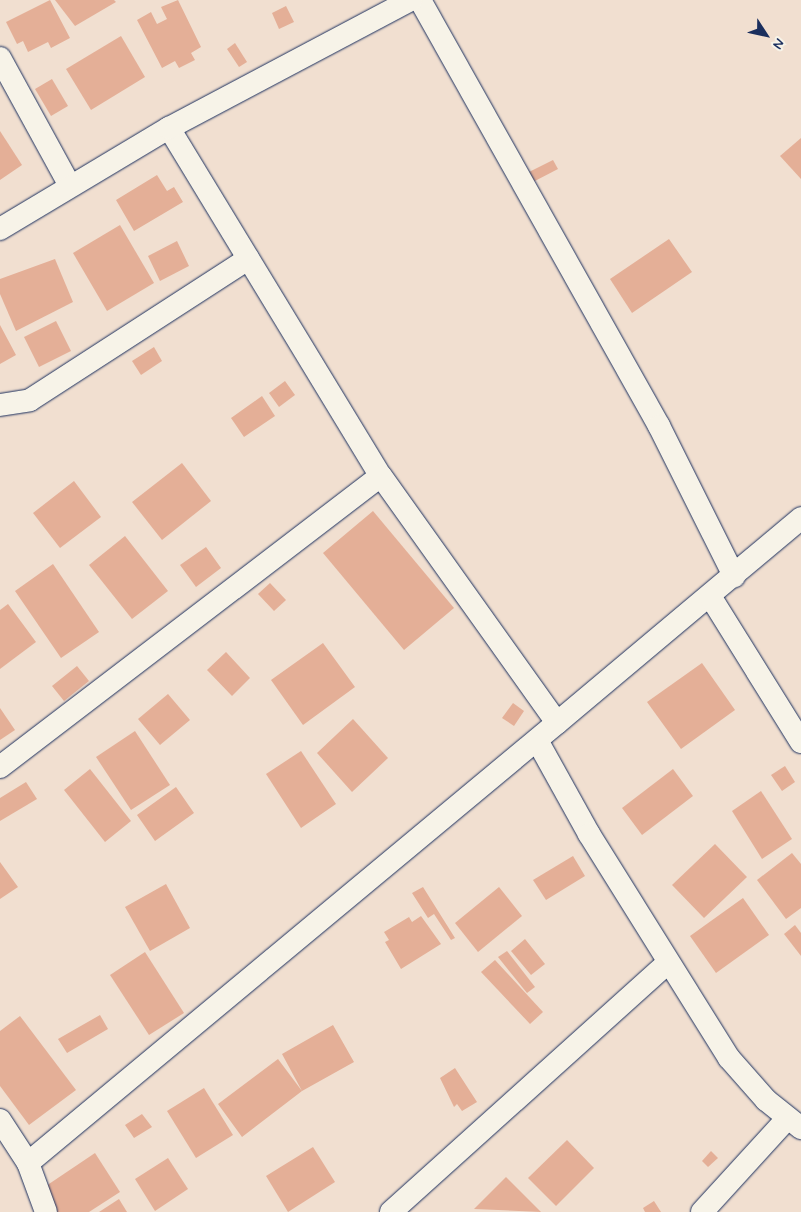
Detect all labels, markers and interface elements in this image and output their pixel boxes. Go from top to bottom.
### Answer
north arrow [741,10,791,60]
text: N [768,35,788,53]

